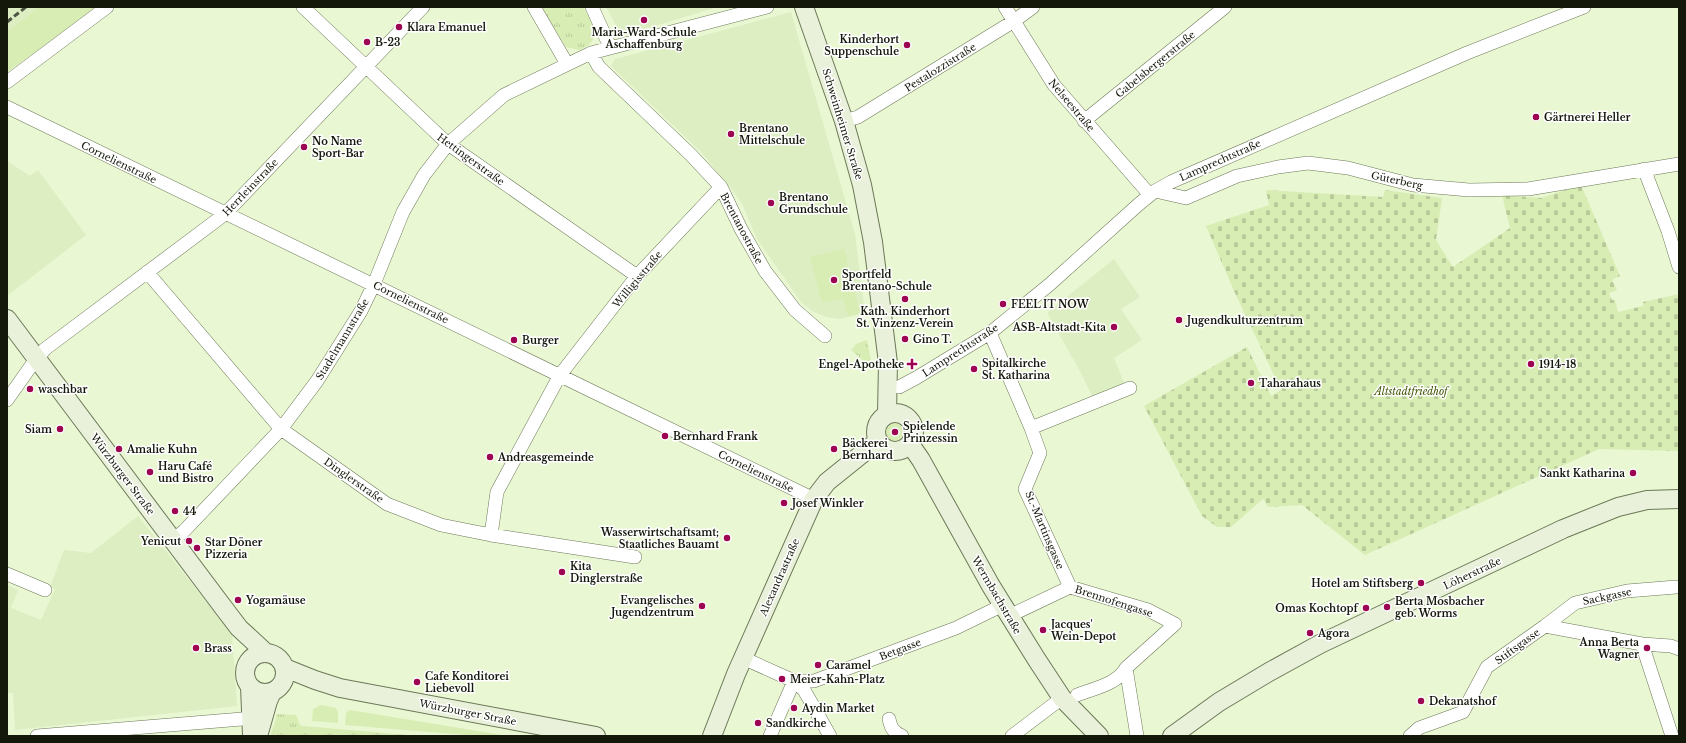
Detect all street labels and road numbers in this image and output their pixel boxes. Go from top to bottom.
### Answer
street label: Gabelsbergerstraße [1113,28,1198,101]
street label: Pestalozzistraße [902,40,979,95]
street label: Schweinheimer Straße [819,67,866,182]
street label: Nelseestraße [1046,76,1098,135]
street label: Hettingerstraße [434,131,507,188]
street label: Lamprechtstraße [1177,137,1263,184]
street label: Cornelienstraße [79,139,159,186]
street label: Herrleinstraße [220,156,281,219]
street label: Güterberg [1370,169,1425,193]
street label: Brentanostraße [717,190,766,266]
street label: Willigisstraße [609,248,665,311]
street label: Cornelienstraße [371,279,451,326]
street label: Stadelmannstraße [313,296,372,382]
street label: Lamprechtstraße [920,321,1001,380]
street label: Würzburger Straße [87,430,158,518]
street label: Cornelienstraße [716,448,796,495]
street label: Dinglerstraße [321,455,386,506]
street label: St.-Martinsgasse [1022,489,1067,571]
street label: Alexandrastraße [756,536,802,619]
street label: Wermbachstraße [969,553,1024,637]
street label: Löherstraße [1441,554,1503,593]
street label: Brennofengasse [1073,583,1155,620]
street label: Sackgasse [1581,585,1633,608]
street label: Stiftsgasse [1492,626,1543,667]
street label: Betgasse [878,636,923,663]
street label: Würzburger Straße [417,697,518,728]

